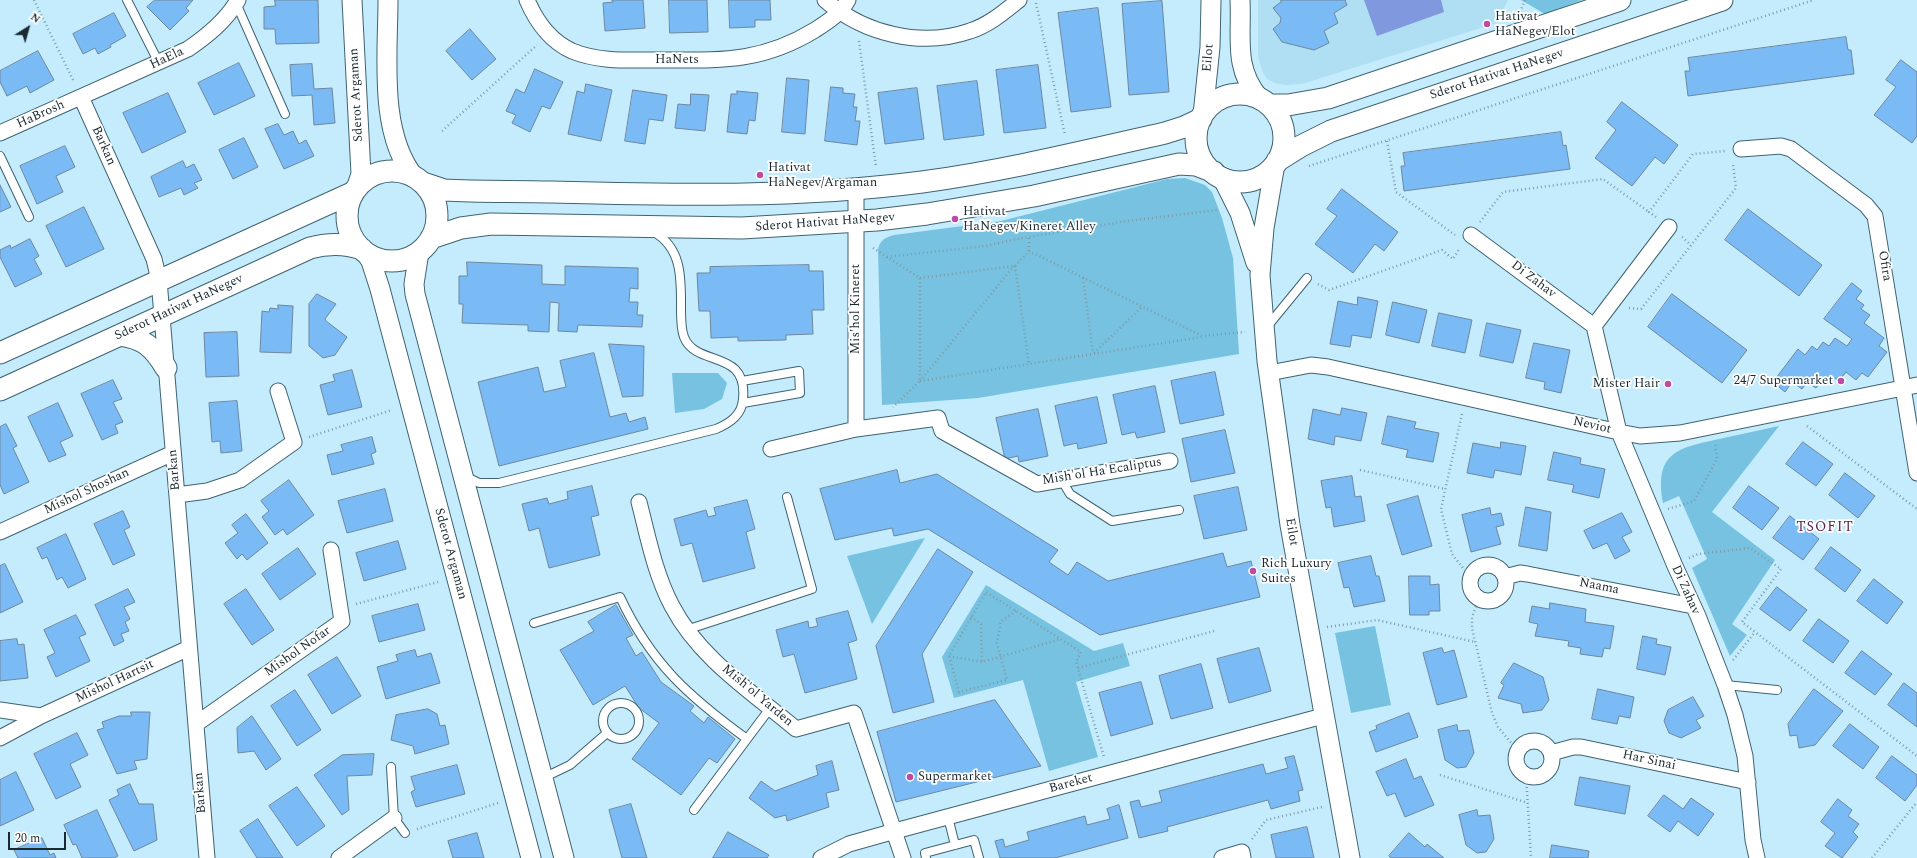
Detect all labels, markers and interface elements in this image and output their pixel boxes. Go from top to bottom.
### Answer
north arrow [8,8,48,48]
text: N [27,9,44,28]
place label: Hativat HaNegev/Elot [1495,9,1575,40]
marker: Hativat HaNegev/Elot [1482,19,1492,29]
street label: Eilot [1200,43,1218,73]
street label: HaEla [148,44,186,74]
street label: Sderot Hativat HaNegev [1428,46,1566,104]
street label: Sderot Argaman [347,48,367,142]
street label: HaNets [655,52,699,68]
street label: HaBrosh [15,98,67,132]
street label: Barkan [88,124,118,168]
place label: Hativat HaNegev/Argaman [768,160,877,191]
marker: Hativat HaNegev/Argaman [755,170,765,180]
place label: Hativat HaNegev/Kineret Alley [963,204,1096,235]
street label: Sderot Hativat HaNegev [755,210,895,236]
marker: Hativat HaNegev/Kineret Alley [950,214,960,224]
street label: Ofira [1874,250,1894,282]
street label: Di Zahav [1507,258,1559,302]
street label: Mis'hol Kineret [848,264,864,354]
street label: Sderot Hativat HaNegev [112,271,246,345]
place label: 24/7 Supermarket [1733,373,1833,389]
place label: Mister Hair [1593,376,1660,392]
marker: 24/7 Supermarket [1836,376,1846,386]
marker: Mister Hair [1663,379,1673,389]
street label: Neviot [1571,414,1613,438]
street label: Barkan [165,449,185,491]
street label: Mish'ol Ha'Ecaliptus [1041,455,1163,489]
street label: Mishol Shoshan [42,465,132,519]
street label: Sderot Argaman [430,507,470,601]
street label: Eilot [1281,517,1301,547]
district label: TSOFIT [1796,520,1854,536]
place label: Rich Luxury Suites [1261,556,1331,587]
street label: Di Zahav [1667,563,1703,617]
marker: Rich Luxury Suites [1248,566,1258,576]
street label: Naama [1578,575,1620,599]
street label: Mishol Nofar [262,623,334,681]
street label: Mishol Hartsit [73,657,157,707]
street label: Mish'ol Yarden [718,662,796,730]
street label: Har Sinai [1621,748,1677,774]
place label: Supermarket [918,769,992,785]
street label: Bareket [1048,771,1094,797]
street label: Barkan [191,772,211,814]
marker: Supermarket [905,772,915,782]
scale bar [10,824,68,850]
text: 20 m [15,829,40,848]

